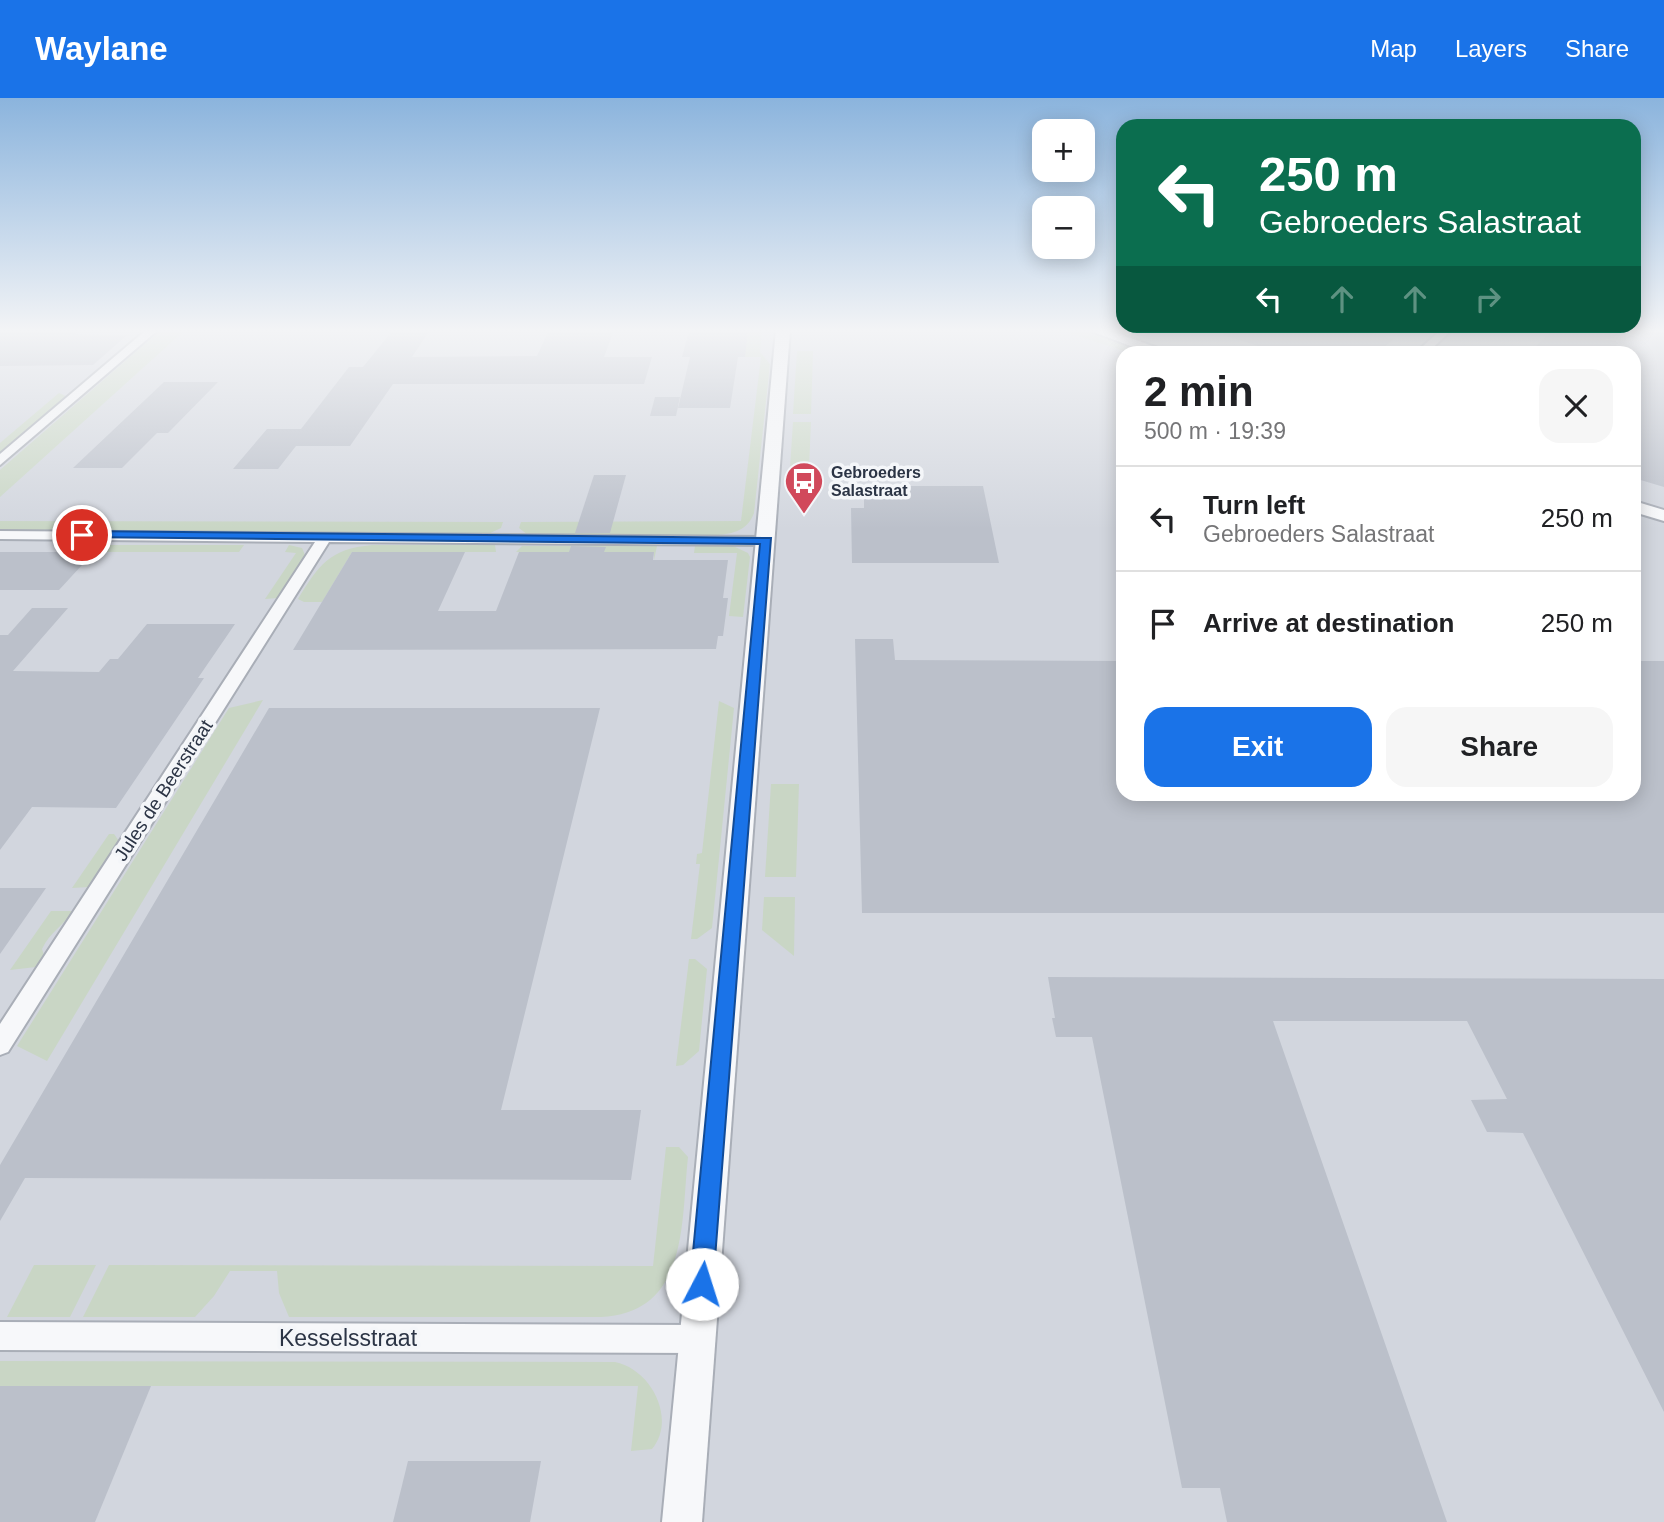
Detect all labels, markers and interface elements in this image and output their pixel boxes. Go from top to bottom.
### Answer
text: Waylane [35,30,168,67]
text: Map [1370,35,1417,62]
text: Layers [1455,35,1527,62]
text: Share [1565,35,1629,62]
map controls [1032,119,1095,259]
button: + [1032,119,1095,182]
icon: left [1144,147,1235,238]
text: 250 m [1259,147,1398,201]
button: − [1032,196,1095,259]
text: Gebroeders Salastraat [1259,204,1581,240]
icon: left [1250,280,1288,318]
icon: ahead [1323,280,1361,318]
icon: ahead [1396,280,1434,318]
icon: right [1469,280,1507,318]
text: 2 min [1144,368,1254,415]
button: close [1539,369,1613,443]
text: 500 m · 19:39 [1144,418,1286,444]
bus stop icon: Gebroeders Salastraat [783,460,825,515]
place label: Gebroeders Salastraat [831,464,921,499]
text: Turn left [1203,490,1305,520]
icon: left [1144,500,1182,538]
text: 250 m [1541,503,1613,533]
pin [52,505,112,565]
icon: arrive [63,516,101,554]
text: Gebroeders Salastraat [1203,521,1434,547]
icon: arrive [1144,605,1182,643]
text: Arrive at destination [1203,608,1454,638]
text: 250 m [1541,608,1613,638]
button: Exit [1144,707,1372,787]
button: Share [1386,707,1613,787]
street label: Jules de Beerstraat [110,715,217,865]
position arrow [665,1247,739,1321]
street label: Kesselsstraat [279,1325,418,1351]

